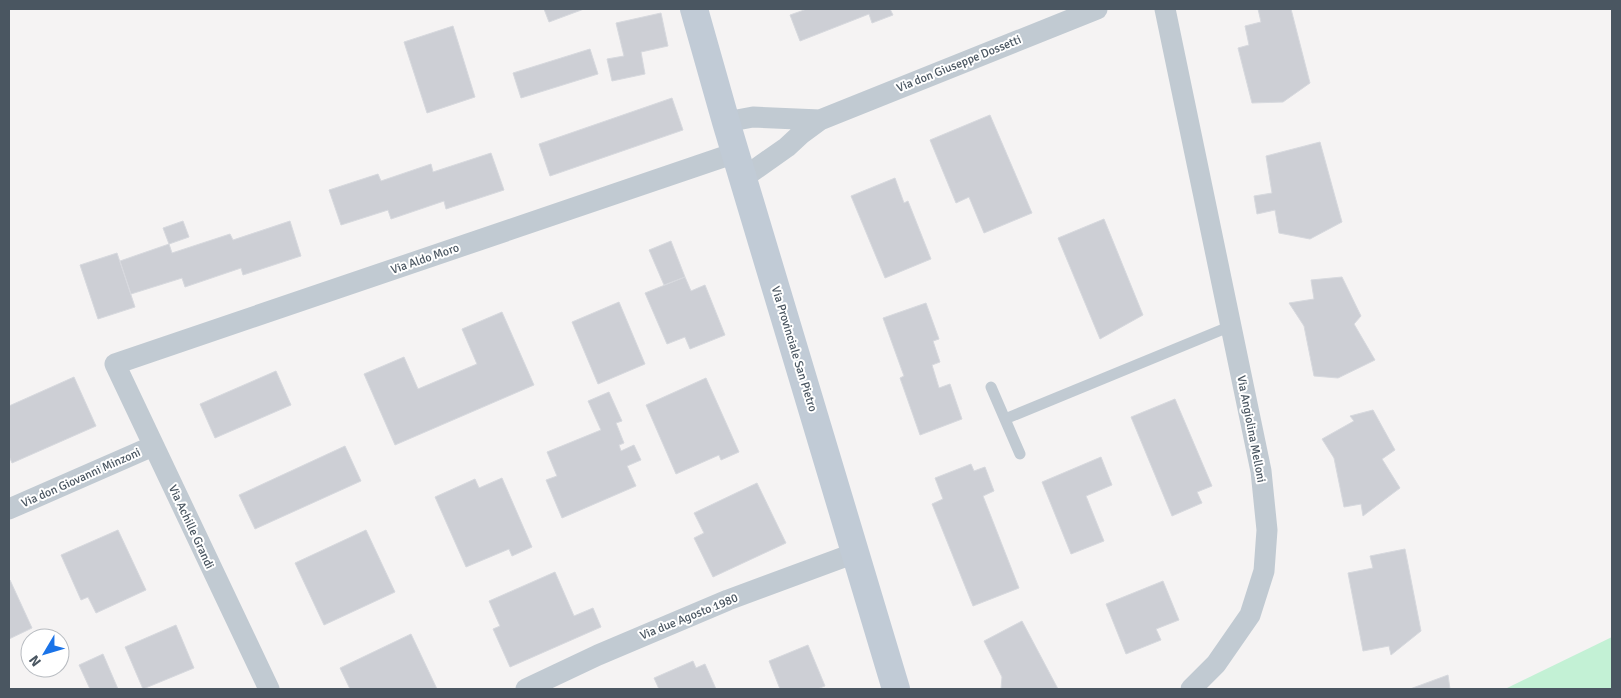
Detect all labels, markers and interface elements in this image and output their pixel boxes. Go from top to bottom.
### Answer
street label: Via don Giuseppe Dossetti [894,32,1024,96]
street label: Via Aldo Moro [389,240,461,278]
street label: Via Provinciale San Pietro [768,284,820,414]
street label: Via Angiolina Melloni [1233,374,1269,484]
street label: Via don Giovanni Minzoni [19,445,143,511]
street label: Via Achille Grandi [165,482,217,572]
street label: Via due Agosto 1980 [638,590,740,644]
north arrow [20,628,70,678]
text: N [25,652,45,670]

